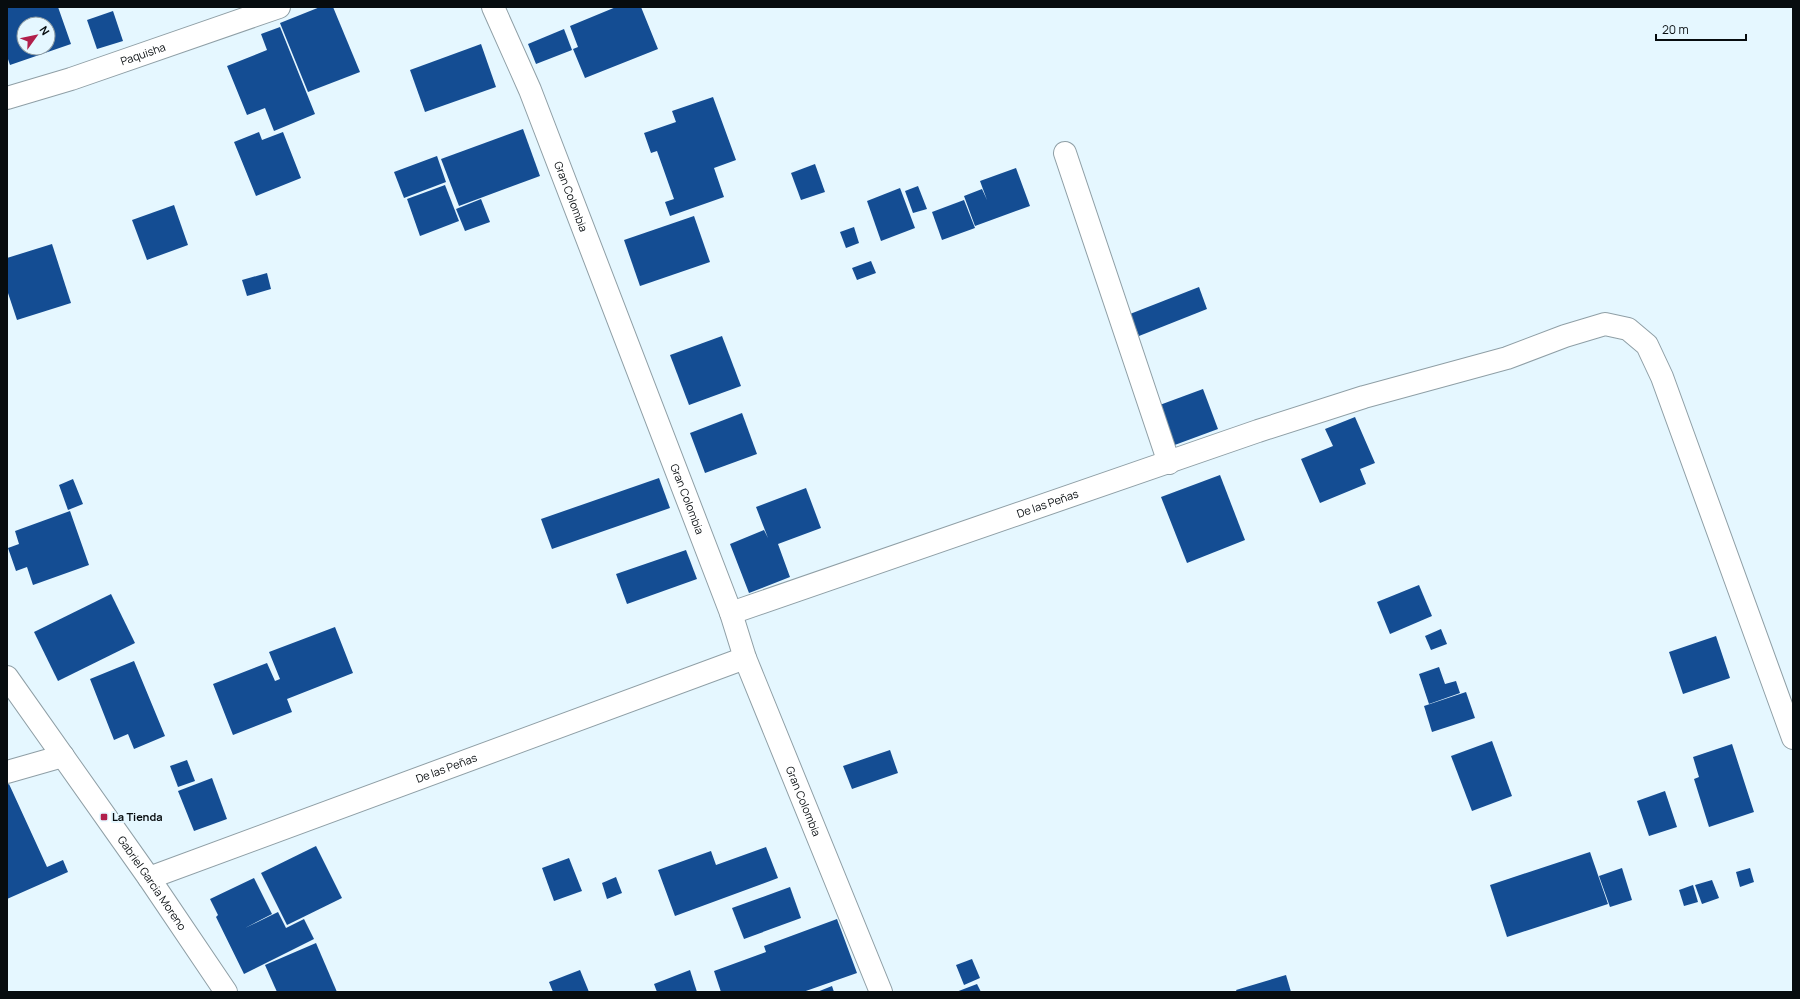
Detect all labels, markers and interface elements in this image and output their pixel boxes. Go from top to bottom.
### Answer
north arrow [16,16,56,56]
scale bar [1656,16,1746,42]
text: 20 m [1662,21,1689,38]
text: N [36,23,53,38]
street label: Paquisha [118,39,167,68]
street label: Gran Colombia [551,159,592,234]
street label: Gran Colombia [667,461,708,536]
street label: De las Peñas [1015,486,1080,521]
street label: De las Peñas [413,750,479,786]
street label: Gran Colombia [783,764,825,838]
place label: La Tienda [112,809,163,824]
marker: La Tienda [99,812,109,822]
street label: Gabriel Garcia Moreno [114,833,190,933]

